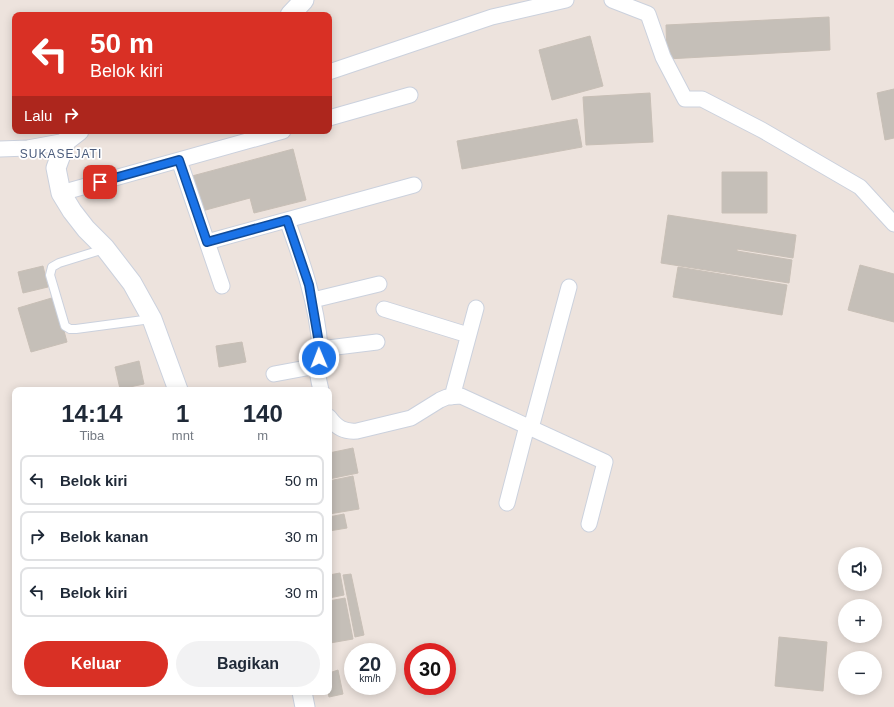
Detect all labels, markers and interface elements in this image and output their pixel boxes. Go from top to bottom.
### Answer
icon: left [24,28,76,80]
text: 50 m [90,28,154,59]
text: Belok kiri [90,61,163,81]
icon: right [60,104,82,126]
text: Lalu [24,107,52,124]
district label: SUKASEJATI [20,147,102,161]
pin [83,165,117,199]
icon: arrive [89,171,111,193]
position arrow [298,337,340,379]
text: 14:14 [61,400,123,427]
text: 1 [176,400,189,427]
text: 140 [243,400,283,427]
text: Tiba [80,428,104,443]
text: mnt [172,428,194,443]
text: m [257,428,268,443]
icon: left [26,469,48,491]
text: Belok kiri [60,472,128,489]
text: 50 m [285,472,318,489]
icon: right [26,525,48,547]
text: Belok kanan [60,528,148,545]
text: 30 m [285,528,318,545]
map controls [838,547,882,695]
button: sound [838,547,882,591]
icon: left [26,581,48,603]
text: Belok kiri [60,584,128,601]
text: 30 m [285,584,318,601]
button: + [838,599,882,643]
button: Keluar [24,641,168,687]
button: Bagikan [176,641,320,687]
speed limit sign: 30 [404,643,456,695]
button: − [838,651,882,695]
text: 20 [359,653,381,675]
text: km/h [359,673,381,684]

